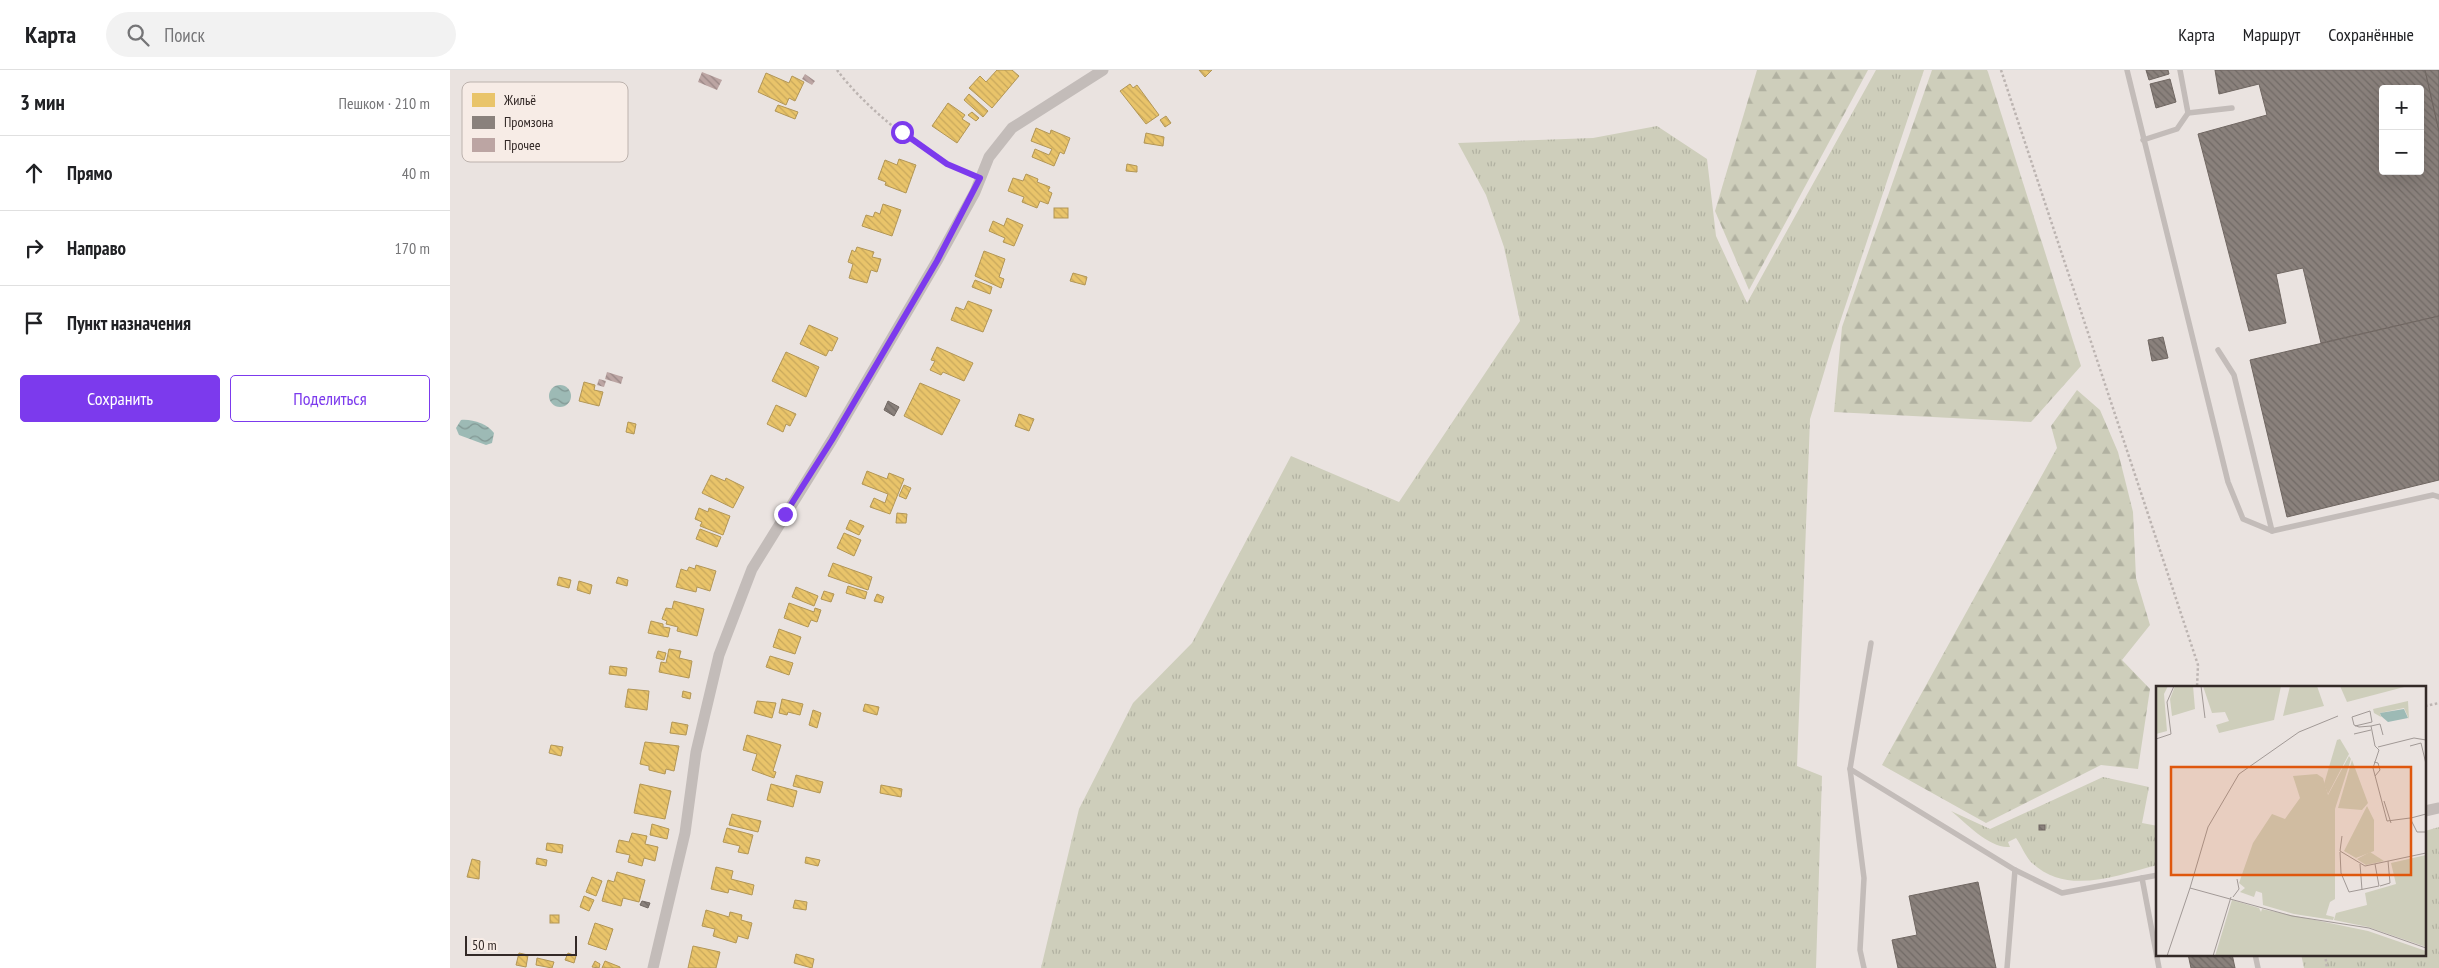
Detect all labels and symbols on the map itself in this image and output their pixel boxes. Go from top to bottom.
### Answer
legend [462,82,628,162]
text: Жильё [503,91,536,109]
text: Промзона [504,113,553,131]
route start [891,121,914,144]
text: Прочее [504,136,541,154]
route end [774,503,797,526]
inset map [2156,686,2426,956]
scale bar [465,933,578,956]

